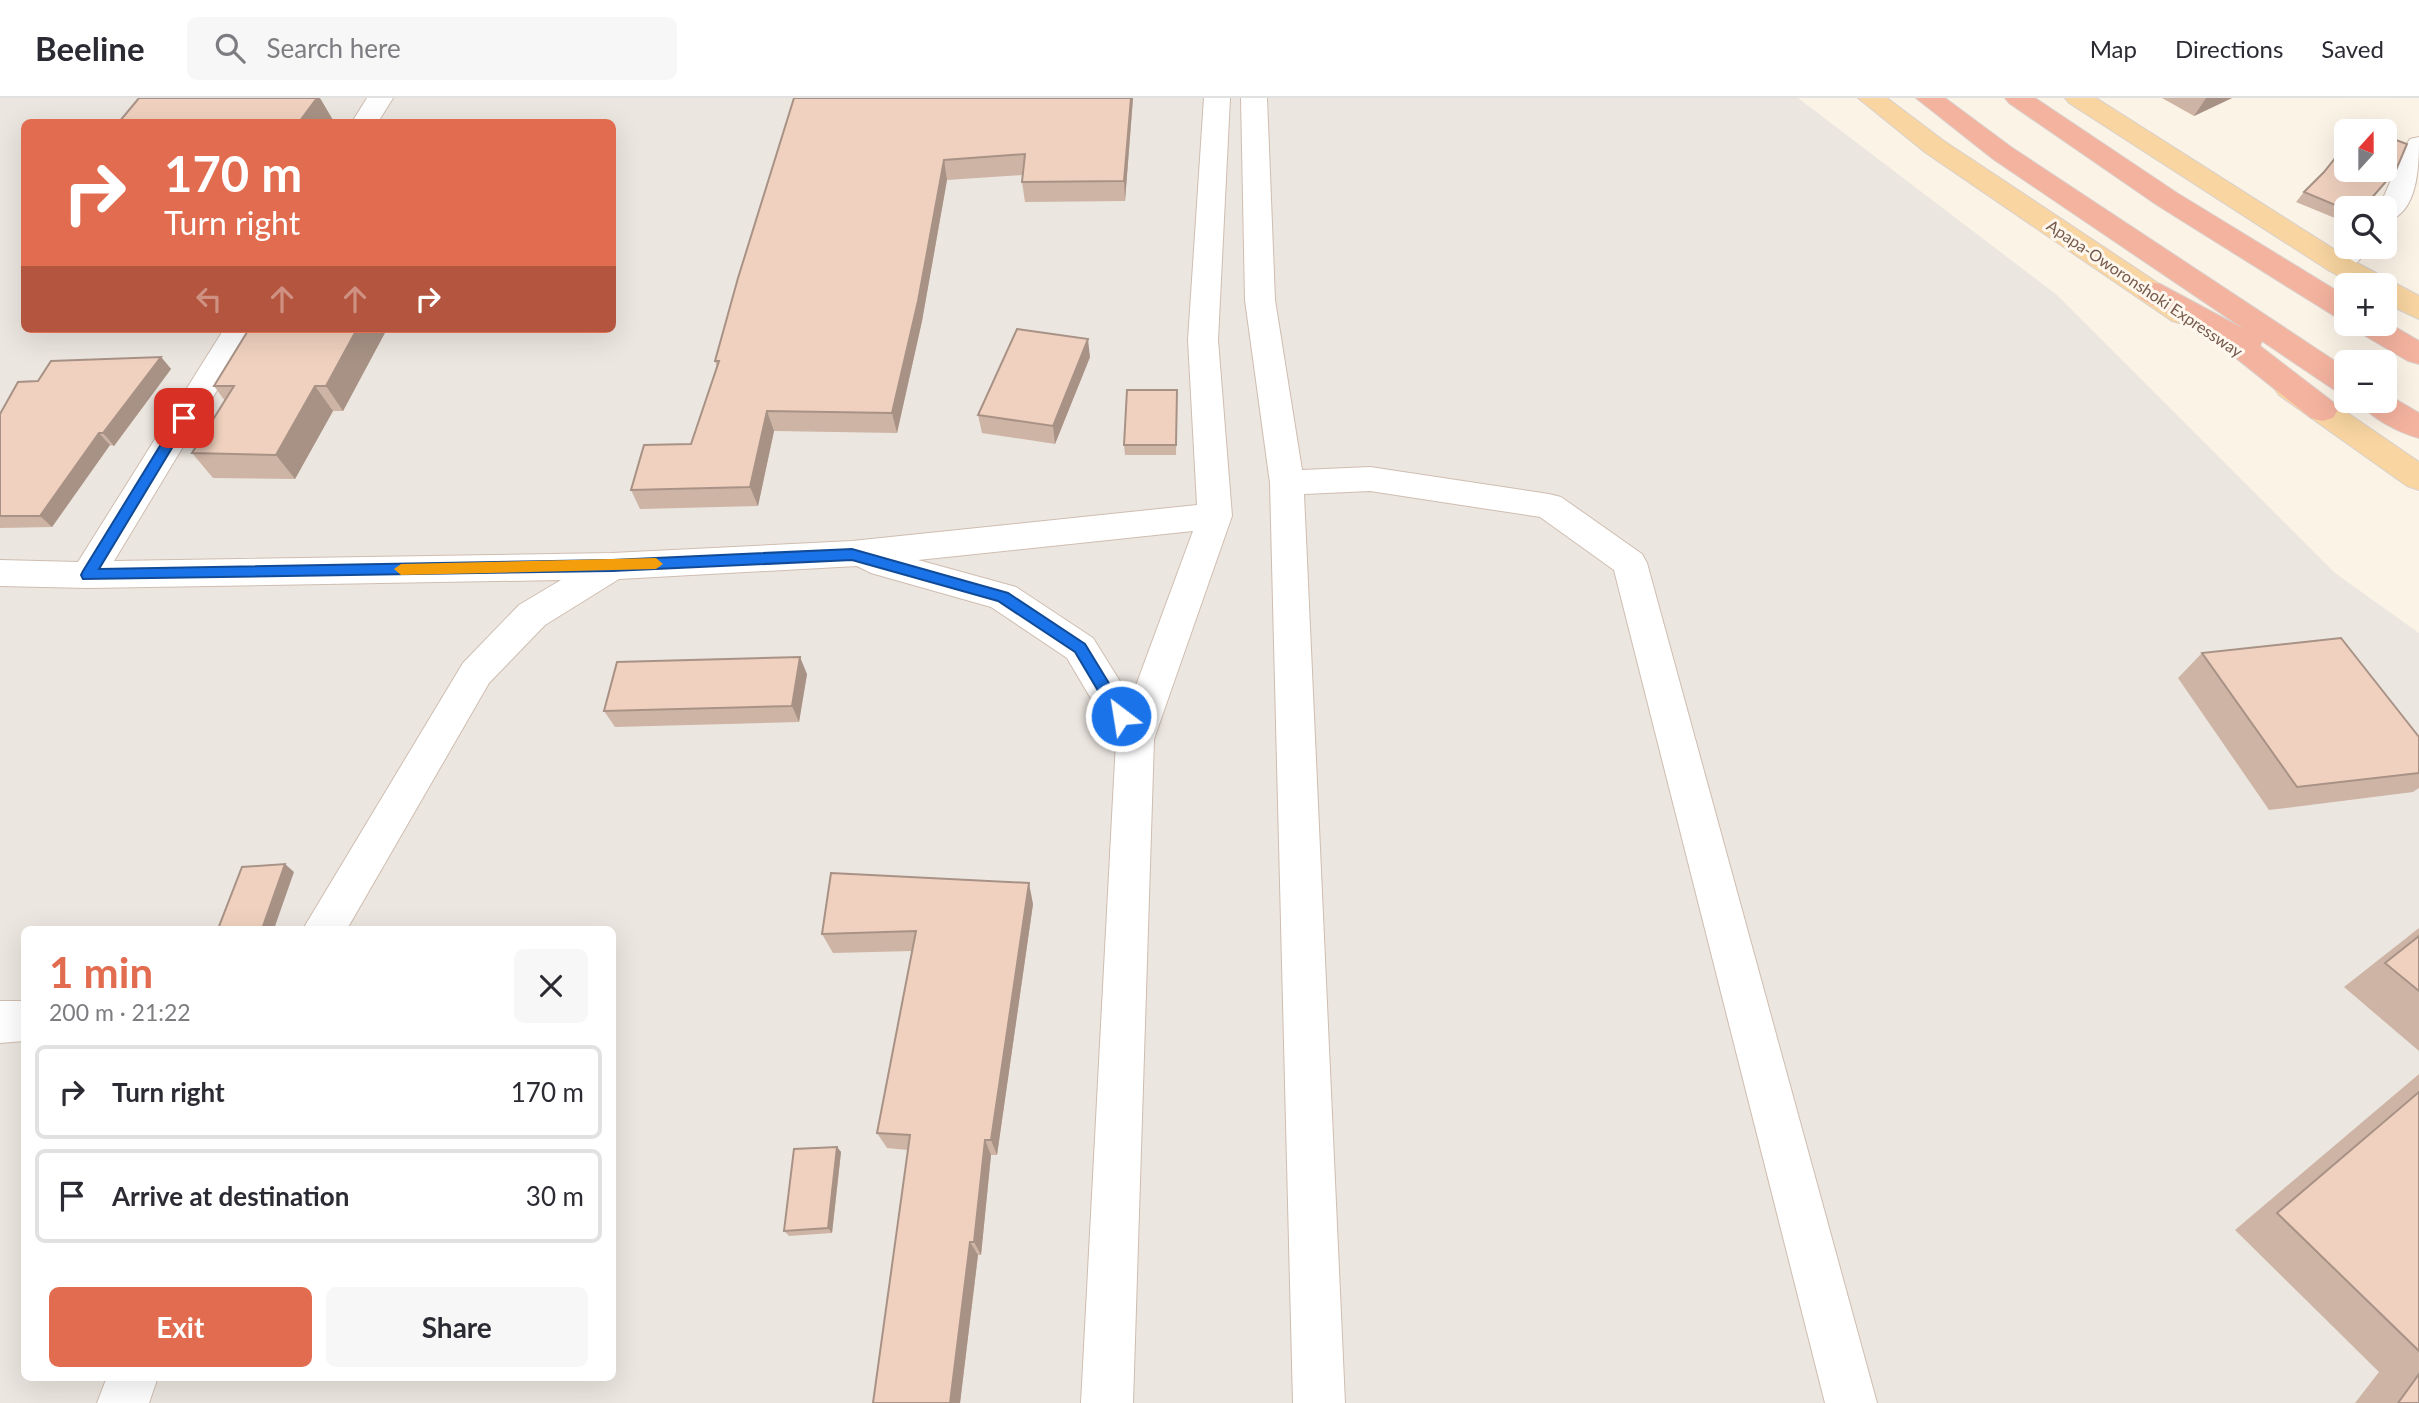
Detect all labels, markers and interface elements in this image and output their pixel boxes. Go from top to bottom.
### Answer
search box [187,17,677,80]
text: Beeline [35,28,145,68]
icon: search [211,29,249,67]
text: Search here [267,32,401,64]
text: Map [2090,34,2137,63]
text: Directions [2175,34,2283,63]
text: Saved [2321,34,2384,63]
north arrow [2334,119,2398,182]
map controls [2334,119,2397,413]
text: 170 m [164,144,302,202]
icon: right [49,147,140,238]
button: search [2334,196,2397,259]
text: Turn right [164,203,300,242]
street label: Apapa-Oworonshoki Expressway [2044,215,2247,361]
button: + [2334,273,2397,336]
icon: left [190,280,228,318]
icon: ahead [263,280,301,318]
icon: ahead [336,280,374,318]
icon: right [409,280,447,318]
button: − [2334,350,2397,413]
pin [154,388,214,448]
icon: arrive [165,399,203,437]
position arrow [1084,679,1158,753]
text: 1 min [49,947,153,997]
button: close [514,949,588,1023]
text: 200 m · 21:22 [49,998,191,1026]
icon: right [53,1073,91,1111]
text: Turn right [112,1076,225,1108]
text: 170 m [511,1076,584,1108]
icon: arrive [53,1177,91,1215]
text: Arrive at destination [112,1180,349,1212]
text: 30 m [526,1180,584,1212]
button: Exit [49,1287,312,1367]
button: Share [326,1287,588,1367]

